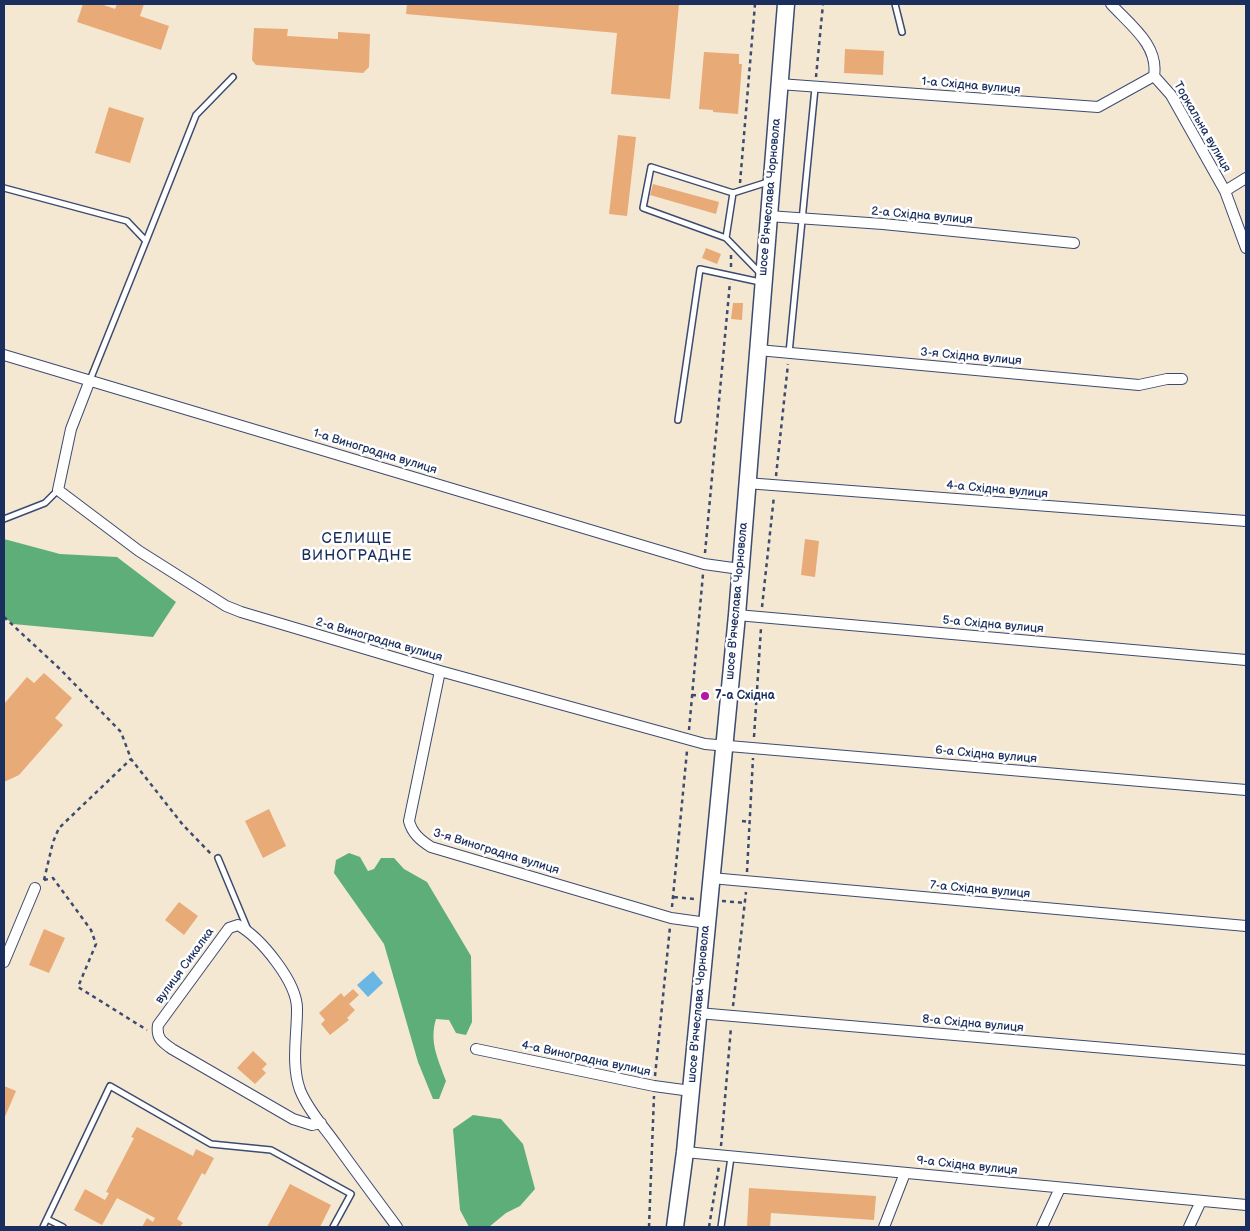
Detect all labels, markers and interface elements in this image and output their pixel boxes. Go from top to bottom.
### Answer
street label: 1-а Східна вулиця [921,74,1021,98]
street label: Торкальна вулиця [1170,79,1234,175]
street label: шосе В'ячеслава Чорновола [756,118,784,276]
street label: 2-а Східна вулиця [871,204,973,228]
street label: 3-я Східна вулиця [920,345,1022,369]
street label: 1-а Виноградна вулиця [311,426,439,478]
street label: 4-а Східна вулиця [946,478,1048,502]
street label: шосе В'ячеслава Чорновола [723,522,751,680]
district label: СЕЛИЩЕ ВИНОГРАДНЕ [300,530,414,565]
street label: 5-а Східна вулиця [942,613,1044,637]
street label: 2-а Виноградна вулиця [314,615,444,665]
place label: 7-а Східна [715,689,775,703]
marker: 7-а Східна [699,690,711,702]
street label: 6-а Східна вулиця [935,743,1037,767]
street label: 3-я Виноградна вулиця [431,826,561,878]
street label: 7-а Східна вулиця [929,878,1031,902]
street label: вулиця Сикалка [153,925,217,1007]
street label: шосе В'ячеслава Чорновола [685,925,713,1083]
street label: 8-а Східна вулиця [922,1012,1024,1036]
street label: 4-а Виноградна вулиця [520,1038,652,1080]
street label: 9-а Східна вулиця [916,1154,1018,1178]

